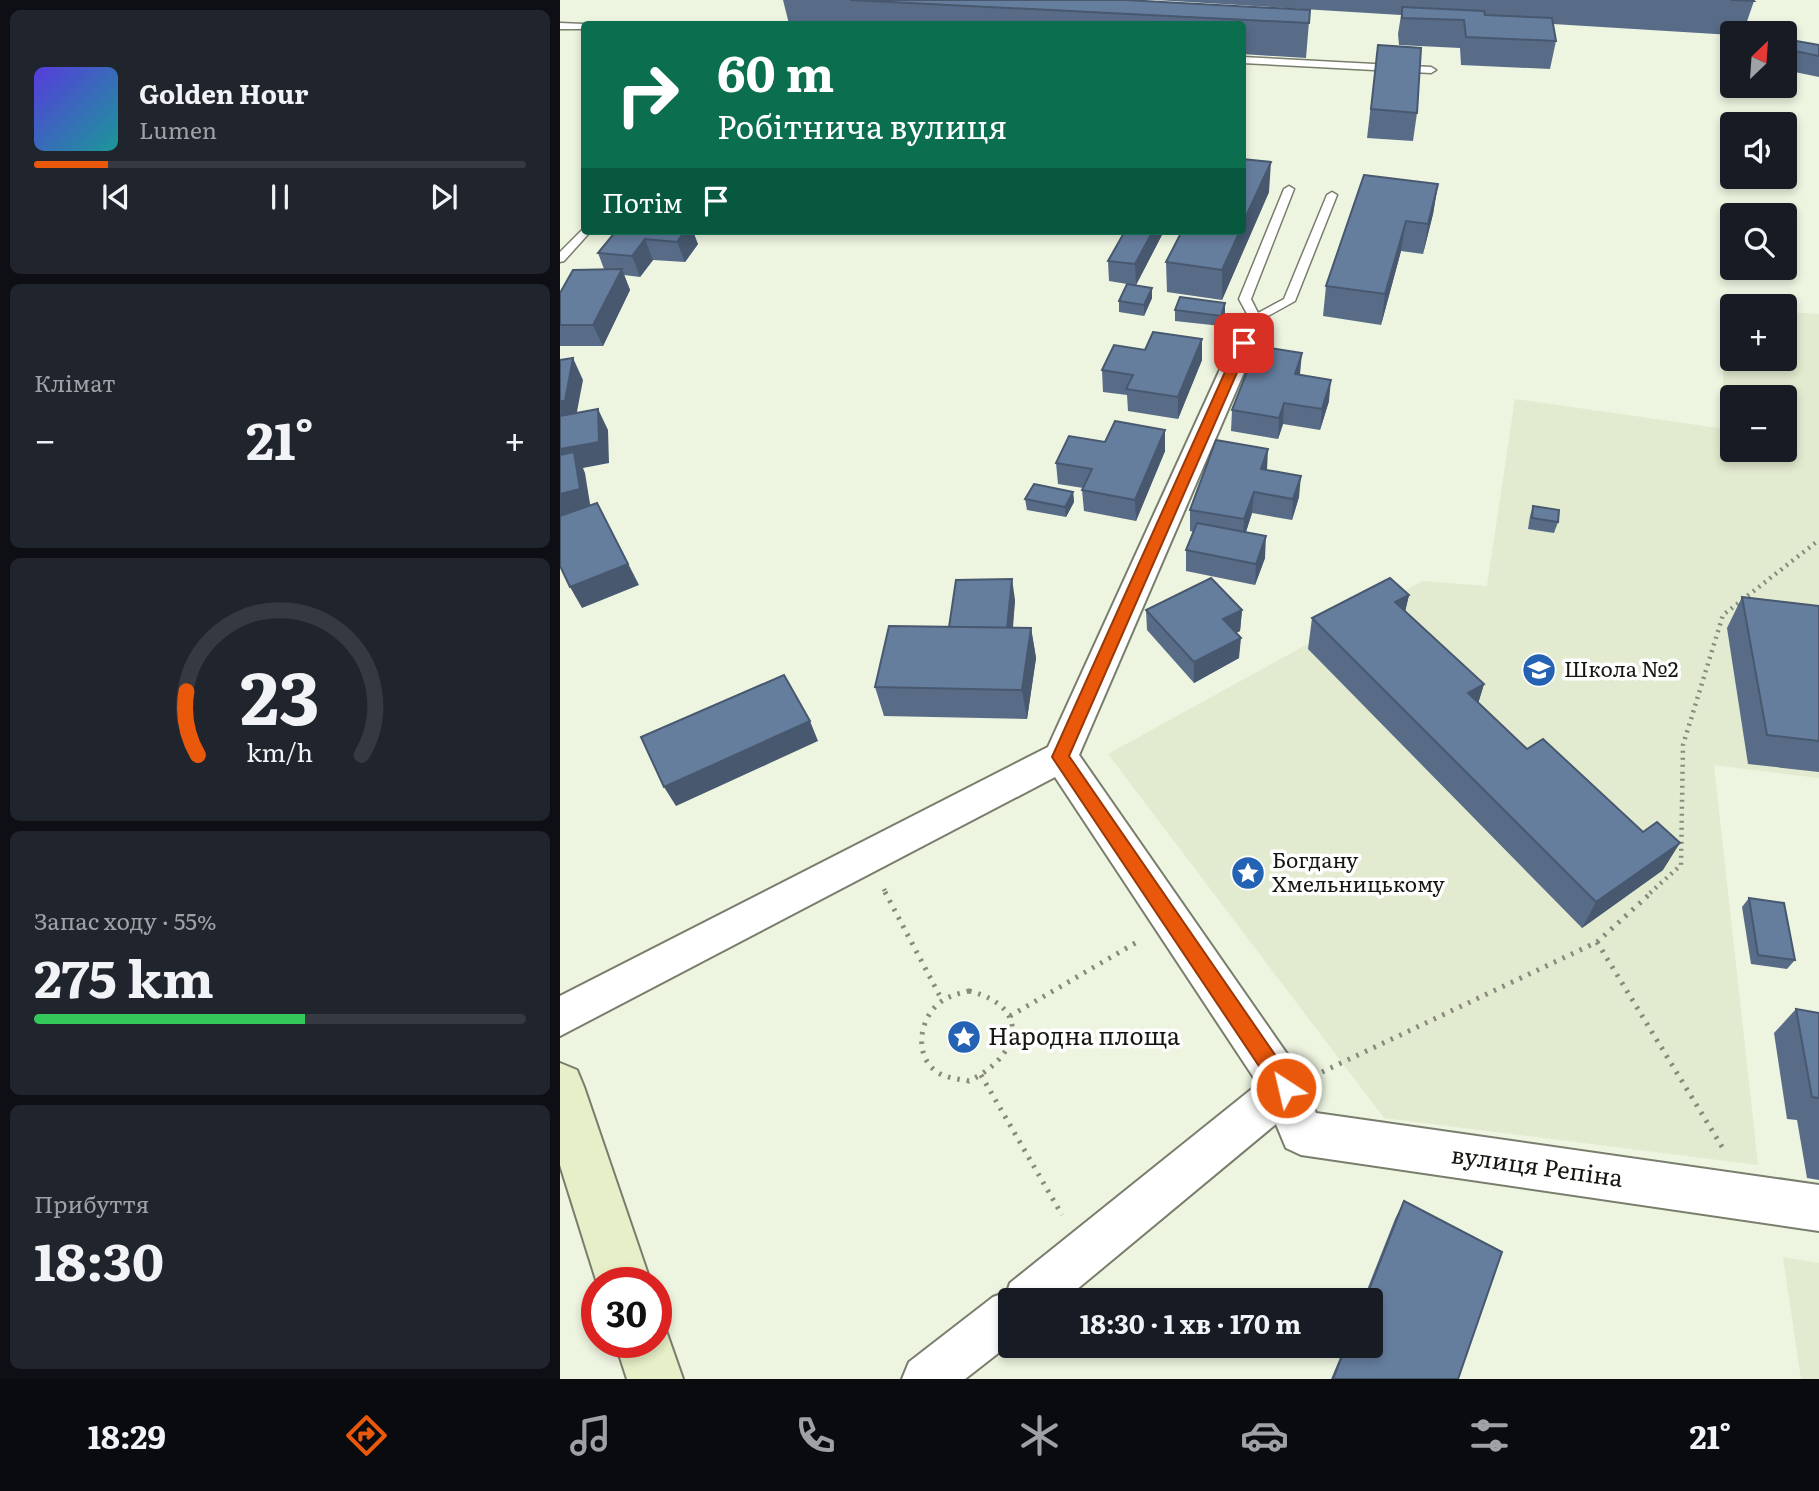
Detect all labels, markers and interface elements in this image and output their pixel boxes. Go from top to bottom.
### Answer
north arrow [1720,21,1797,98]
map controls [1720,21,1797,462]
text: 60 m [717,34,834,107]
icon: right [602,49,693,140]
text: Golden Hour [139,73,308,112]
text: Робітнича вулиця [717,101,1007,149]
text: Lumen [139,112,217,146]
button: sound [1720,112,1797,189]
icon: previous [97,178,135,216]
icon: pause [261,178,299,216]
icon: next [425,178,463,216]
text: Потім [602,182,683,221]
icon: arrive [697,182,735,220]
button: search [1720,203,1797,280]
button: + [1720,294,1797,371]
pin [1214,313,1274,373]
icon: arrive [1225,324,1263,362]
text: Клімат [34,365,116,399]
button: − [1720,385,1797,462]
text: 21° [246,399,314,476]
text: − [34,409,56,466]
text: + [504,409,526,466]
text: 23 [240,640,320,748]
school or university icon: Школа №2 [1520,651,1558,689]
place label: Школа №2 [1564,652,1678,683]
text: km/h [247,733,313,770]
place label: Богдану Хмельницькому [1272,843,1445,898]
place icon: Богдану Хмельницькому [1229,854,1267,892]
text: Запас ходу · 55% [34,903,217,937]
text: 275 km [34,937,214,1014]
place label: Народна площа [988,1017,1180,1052]
place icon: Народна площа [945,1018,983,1056]
position arrow [1249,1051,1323,1125]
street label: вулиця Репіна [1449,1135,1626,1194]
text: Прибуття [34,1186,149,1220]
text: 18:30 [34,1220,164,1297]
speed limit sign: 30 [581,1267,672,1358]
text: 18:30 · 1 хв · 170 m [1080,1303,1301,1342]
text: 18:29 [88,1411,166,1459]
icon: directions [342,1411,391,1460]
icon: music [566,1411,615,1460]
icon: phone [791,1411,840,1460]
icon: climate [1015,1411,1064,1460]
icon: car [1240,1411,1289,1460]
icon: filters [1465,1411,1514,1460]
text: 21° [1689,1411,1731,1459]

